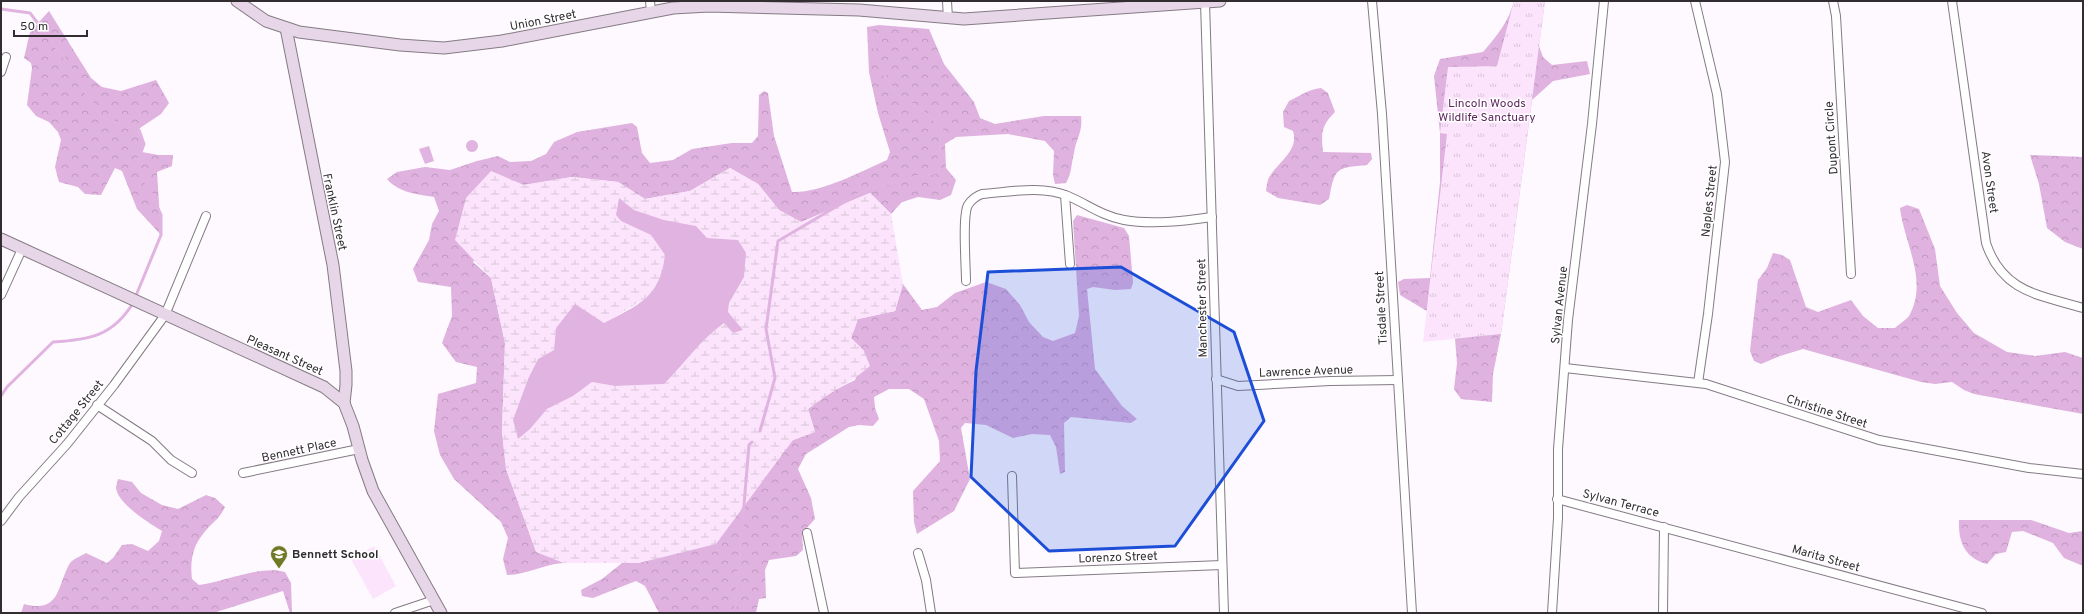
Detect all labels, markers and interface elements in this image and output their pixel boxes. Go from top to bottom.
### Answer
street label: Union Street [509,7,578,35]
scale bar [14,12,87,38]
text: 50 m [20,19,48,35]
park label: Lincoln Woods Wildlife Sanctuary [1438,96,1536,126]
street label: Dupont Circle [1821,101,1843,175]
street label: Avon Street [1977,150,2001,214]
street label: Naples Street [1698,164,1722,238]
street label: Franklin Street [318,172,350,252]
street label: Manchester Street [1194,258,1212,358]
street label: Sylvan Avenue [1548,265,1572,345]
street label: Tisdale Street [1372,271,1392,345]
street label: Pleasant Street [244,332,325,380]
street label: Lawrence Avenue [1259,362,1353,382]
street label: Cottage Street [46,377,108,448]
street label: Christine Street [1784,391,1869,433]
street label: Bennett Place [260,435,338,467]
street label: Sylvan Terrace [1581,486,1661,522]
street label: Marita Street [1790,542,1862,576]
school or university icon: Bennett School [269,544,289,569]
place label: Bennett School [292,547,379,563]
street label: Lorenzo Street [1078,549,1158,567]

